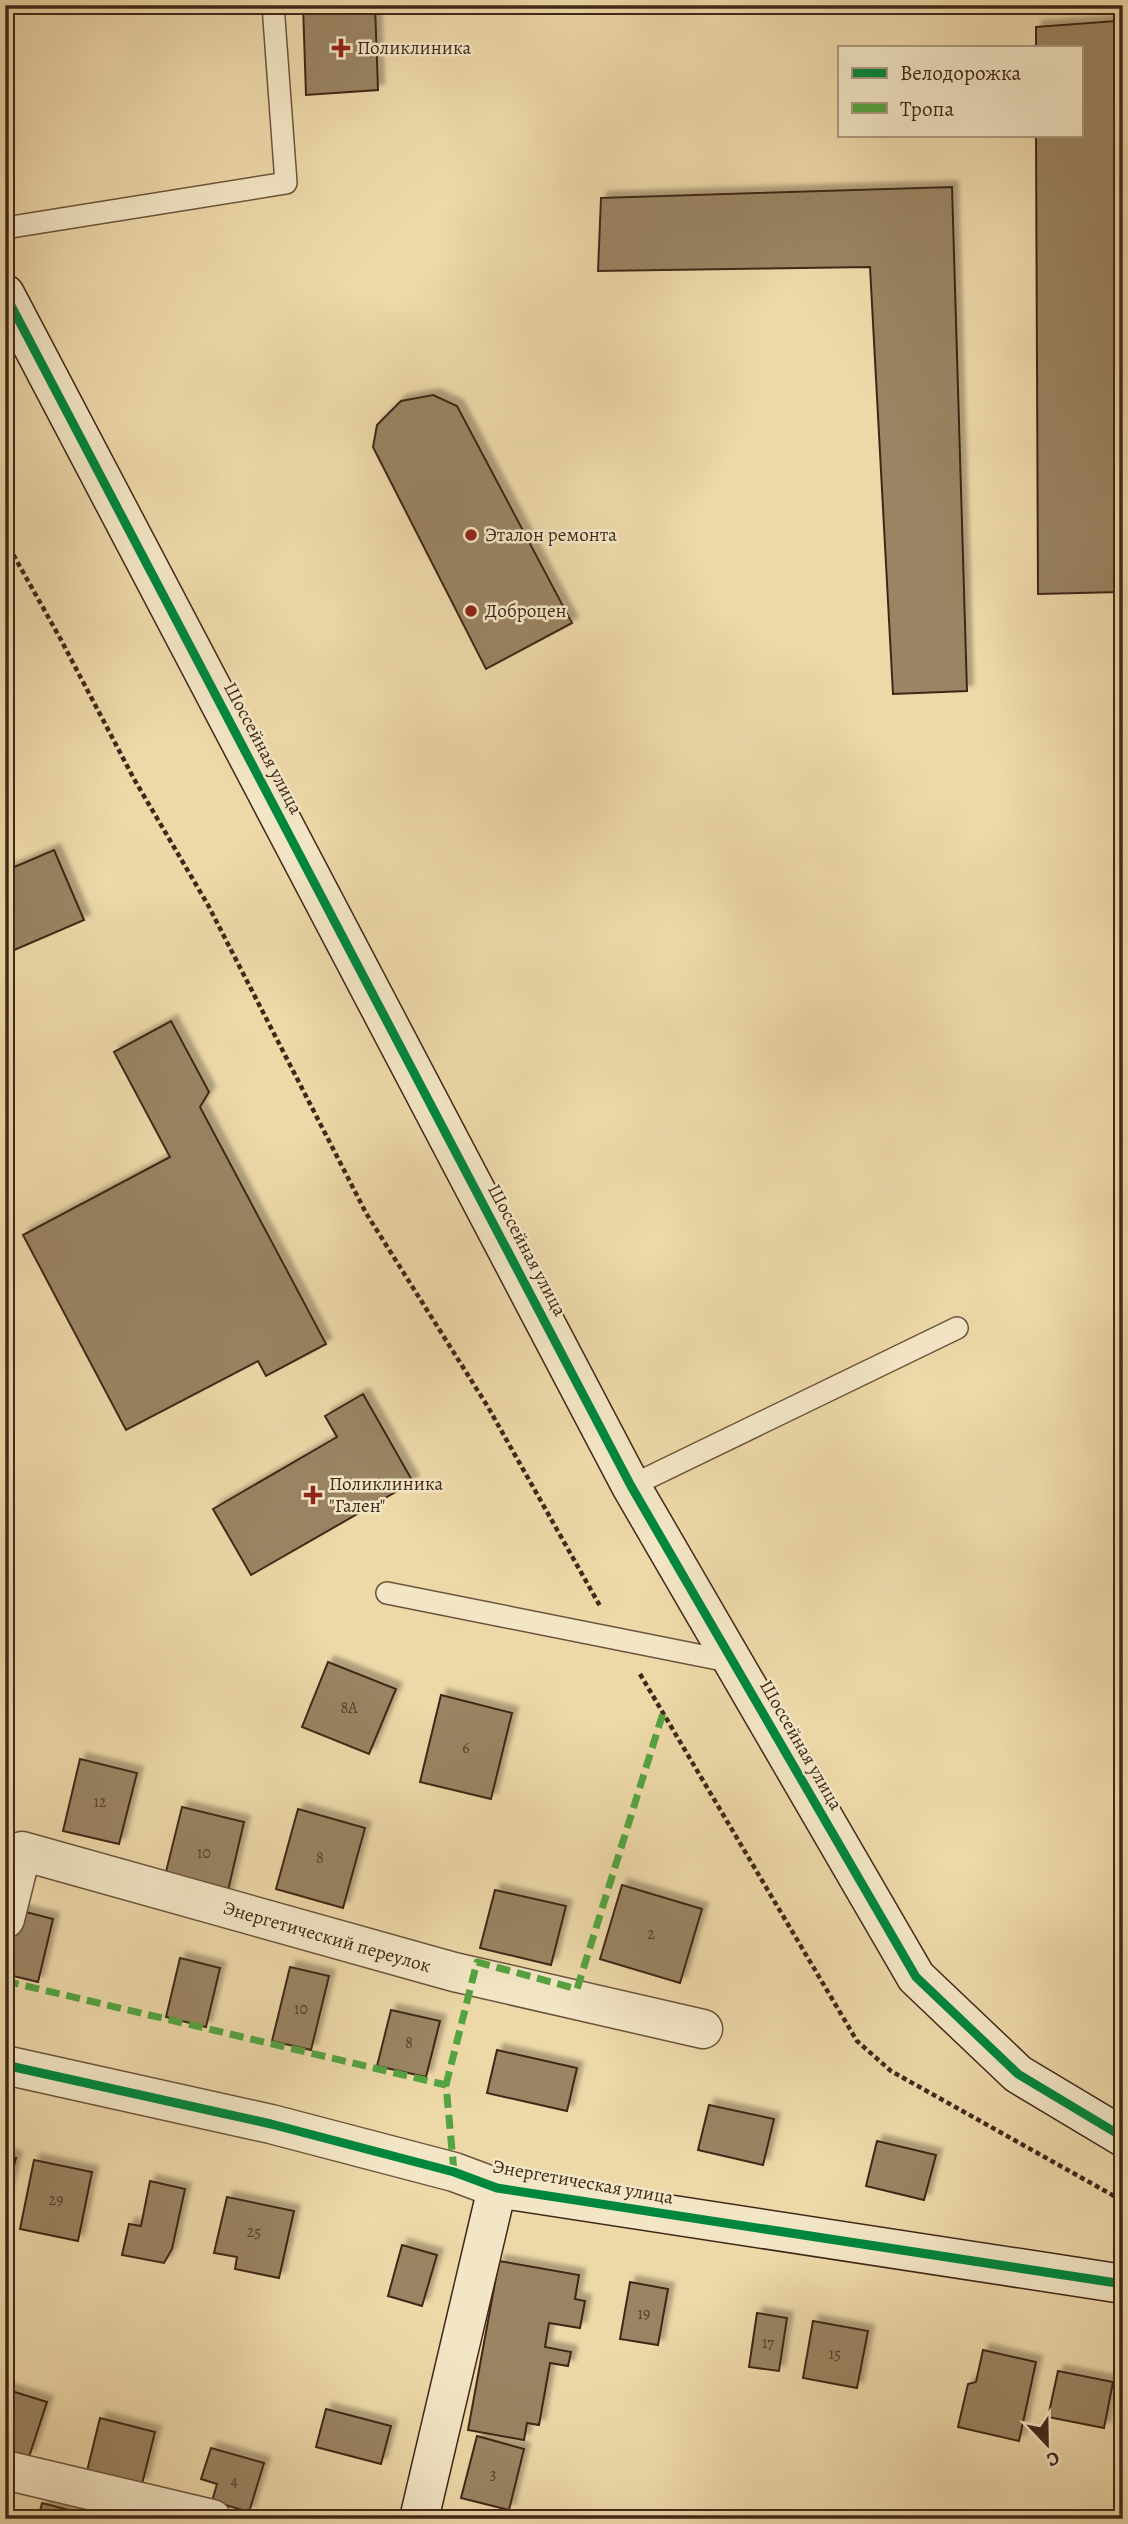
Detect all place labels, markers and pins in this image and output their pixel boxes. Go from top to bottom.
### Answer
place label: Поликлиника [357,35,471,61]
marker: Поликлиника [331,38,351,58]
place label: Эталон ремонта [485,522,617,548]
marker: Эталон ремонта [463,527,479,543]
place label: Доброцен [485,598,567,624]
marker: Доброцен [463,603,479,619]
place label: Поликлиника "Гален" [329,1471,443,1519]
marker: Поликлиника "Гален" [303,1485,323,1505]

